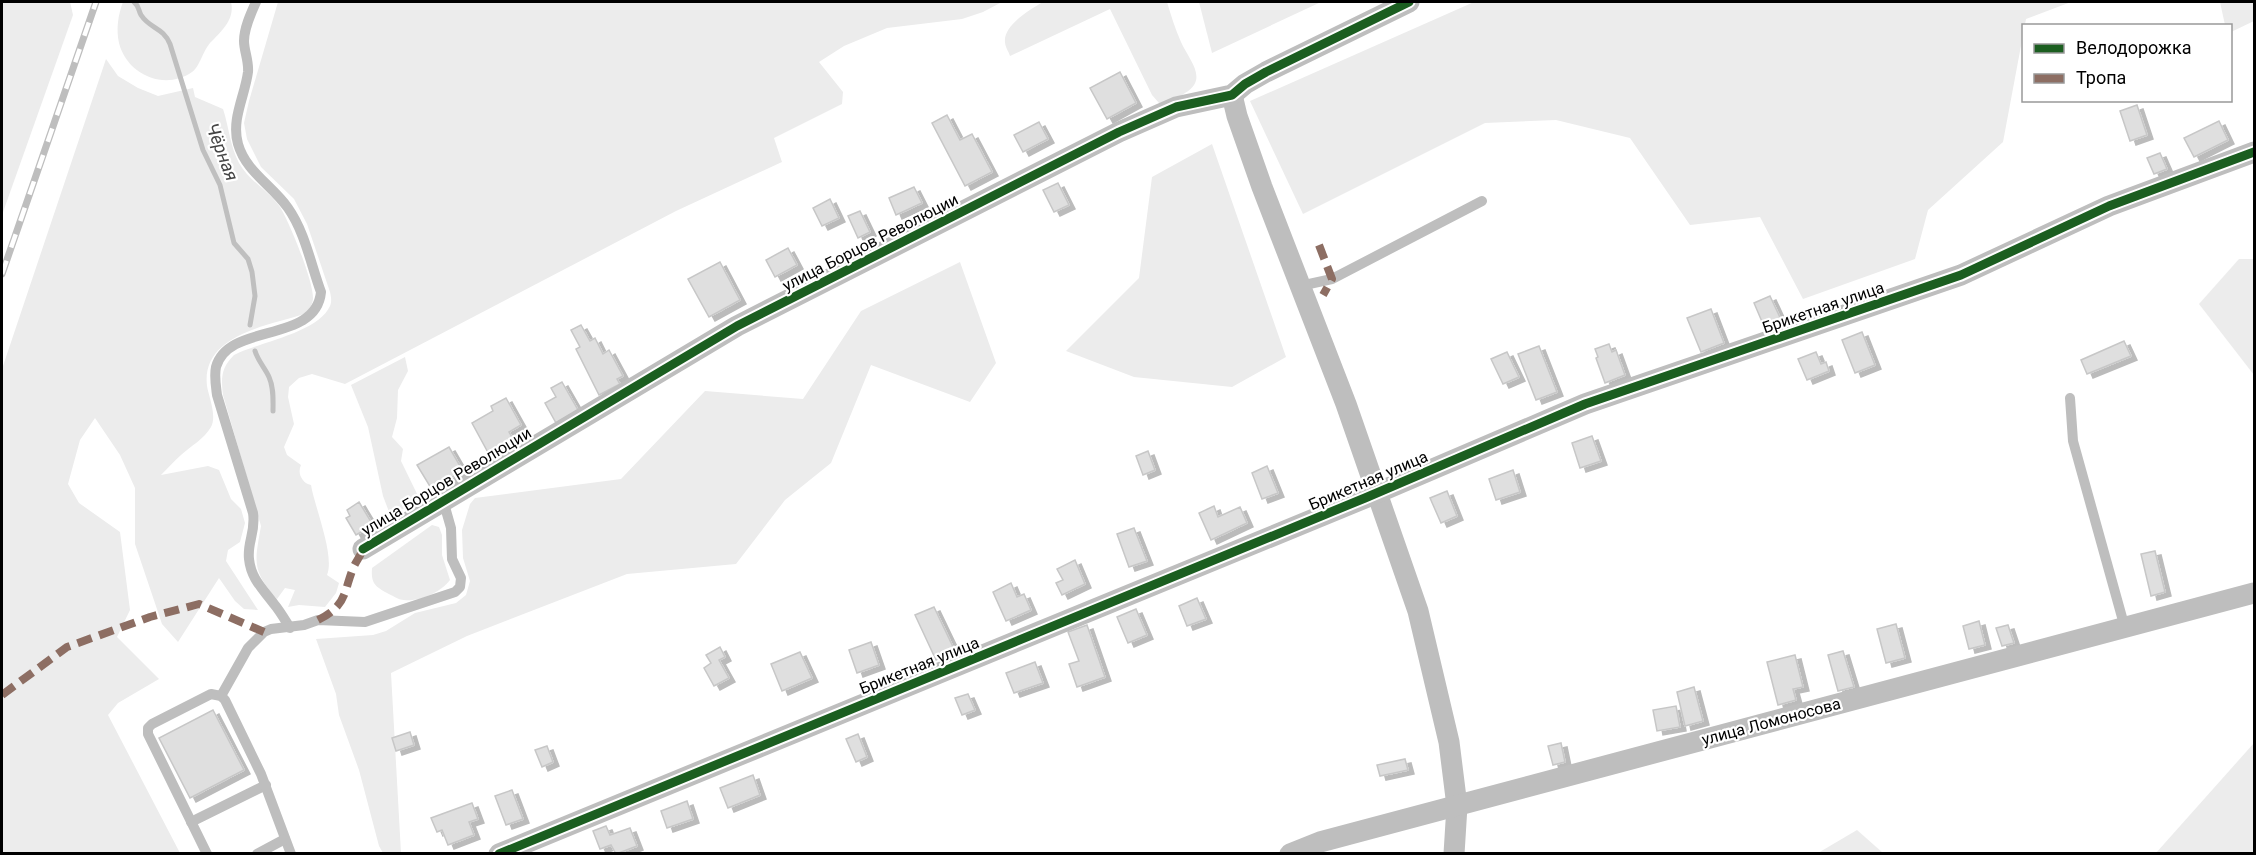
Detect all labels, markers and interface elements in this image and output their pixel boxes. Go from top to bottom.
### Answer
legend [2022,24,2232,102]
text: Велодорожка [2076,37,2191,58]
text: Тропа [2076,67,2126,88]
water label: Чёрная [202,120,243,184]
street label: улица Борцов Революции [779,190,961,295]
street label: Брикетная улица [1760,278,1887,337]
street label: улица Борцов Революции [358,423,535,540]
street label: Брикетная улица [1306,447,1431,514]
street label: Брикетная улица [857,633,982,698]
street label: улица Ломоносова [1700,694,1843,749]

